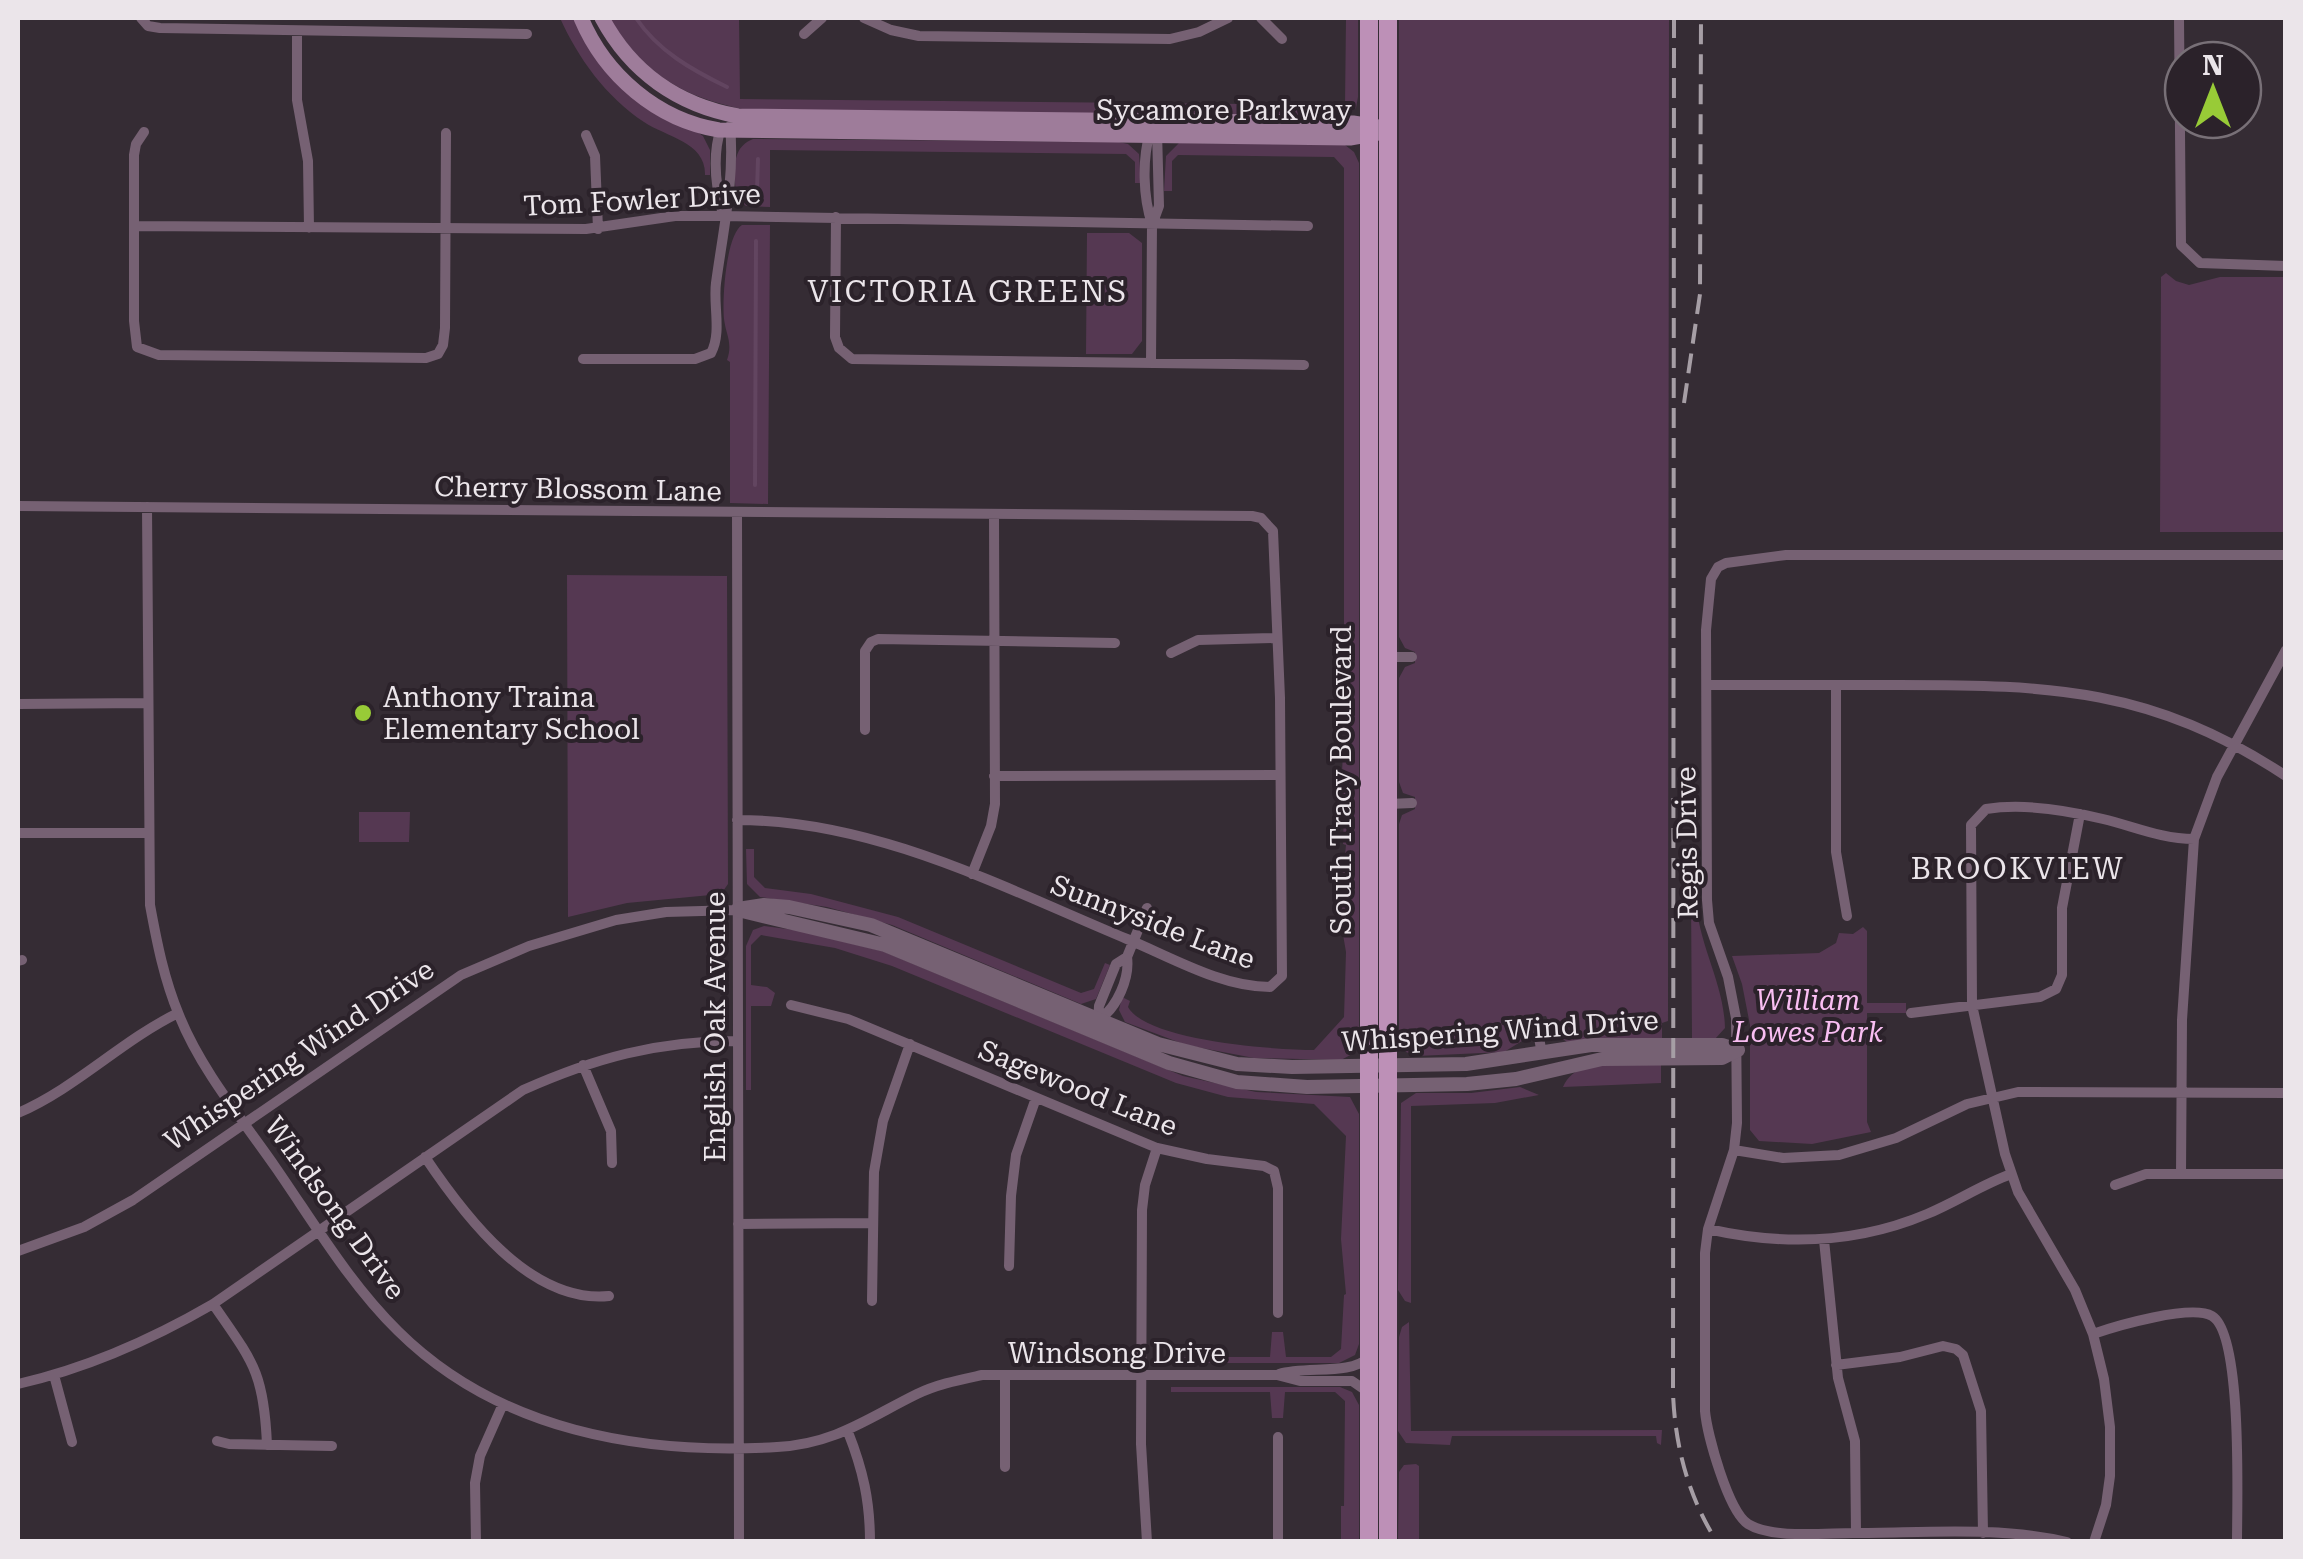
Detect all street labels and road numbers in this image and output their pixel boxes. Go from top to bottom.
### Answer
street label: Sycamore Parkway [1096,94,1352,127]
street label: Tom Fowler Drive [522,177,762,223]
street label: Cherry Blossom Lane [434,470,722,508]
street label: South Tracy Boulevard [1325,625,1358,935]
street label: Regis Drive [1669,766,1705,920]
street label: Sunnyside Lane [1046,868,1260,976]
street label: English Oak Avenue [699,892,732,1162]
street label: Whispering Wind Drive [158,952,440,1158]
street label: Whispering Wind Drive [1340,1003,1660,1059]
street label: Sagewood Lane [974,1033,1182,1143]
street label: Windsong Drive [258,1110,412,1306]
street label: Windsong Drive [1008,1337,1226,1370]

